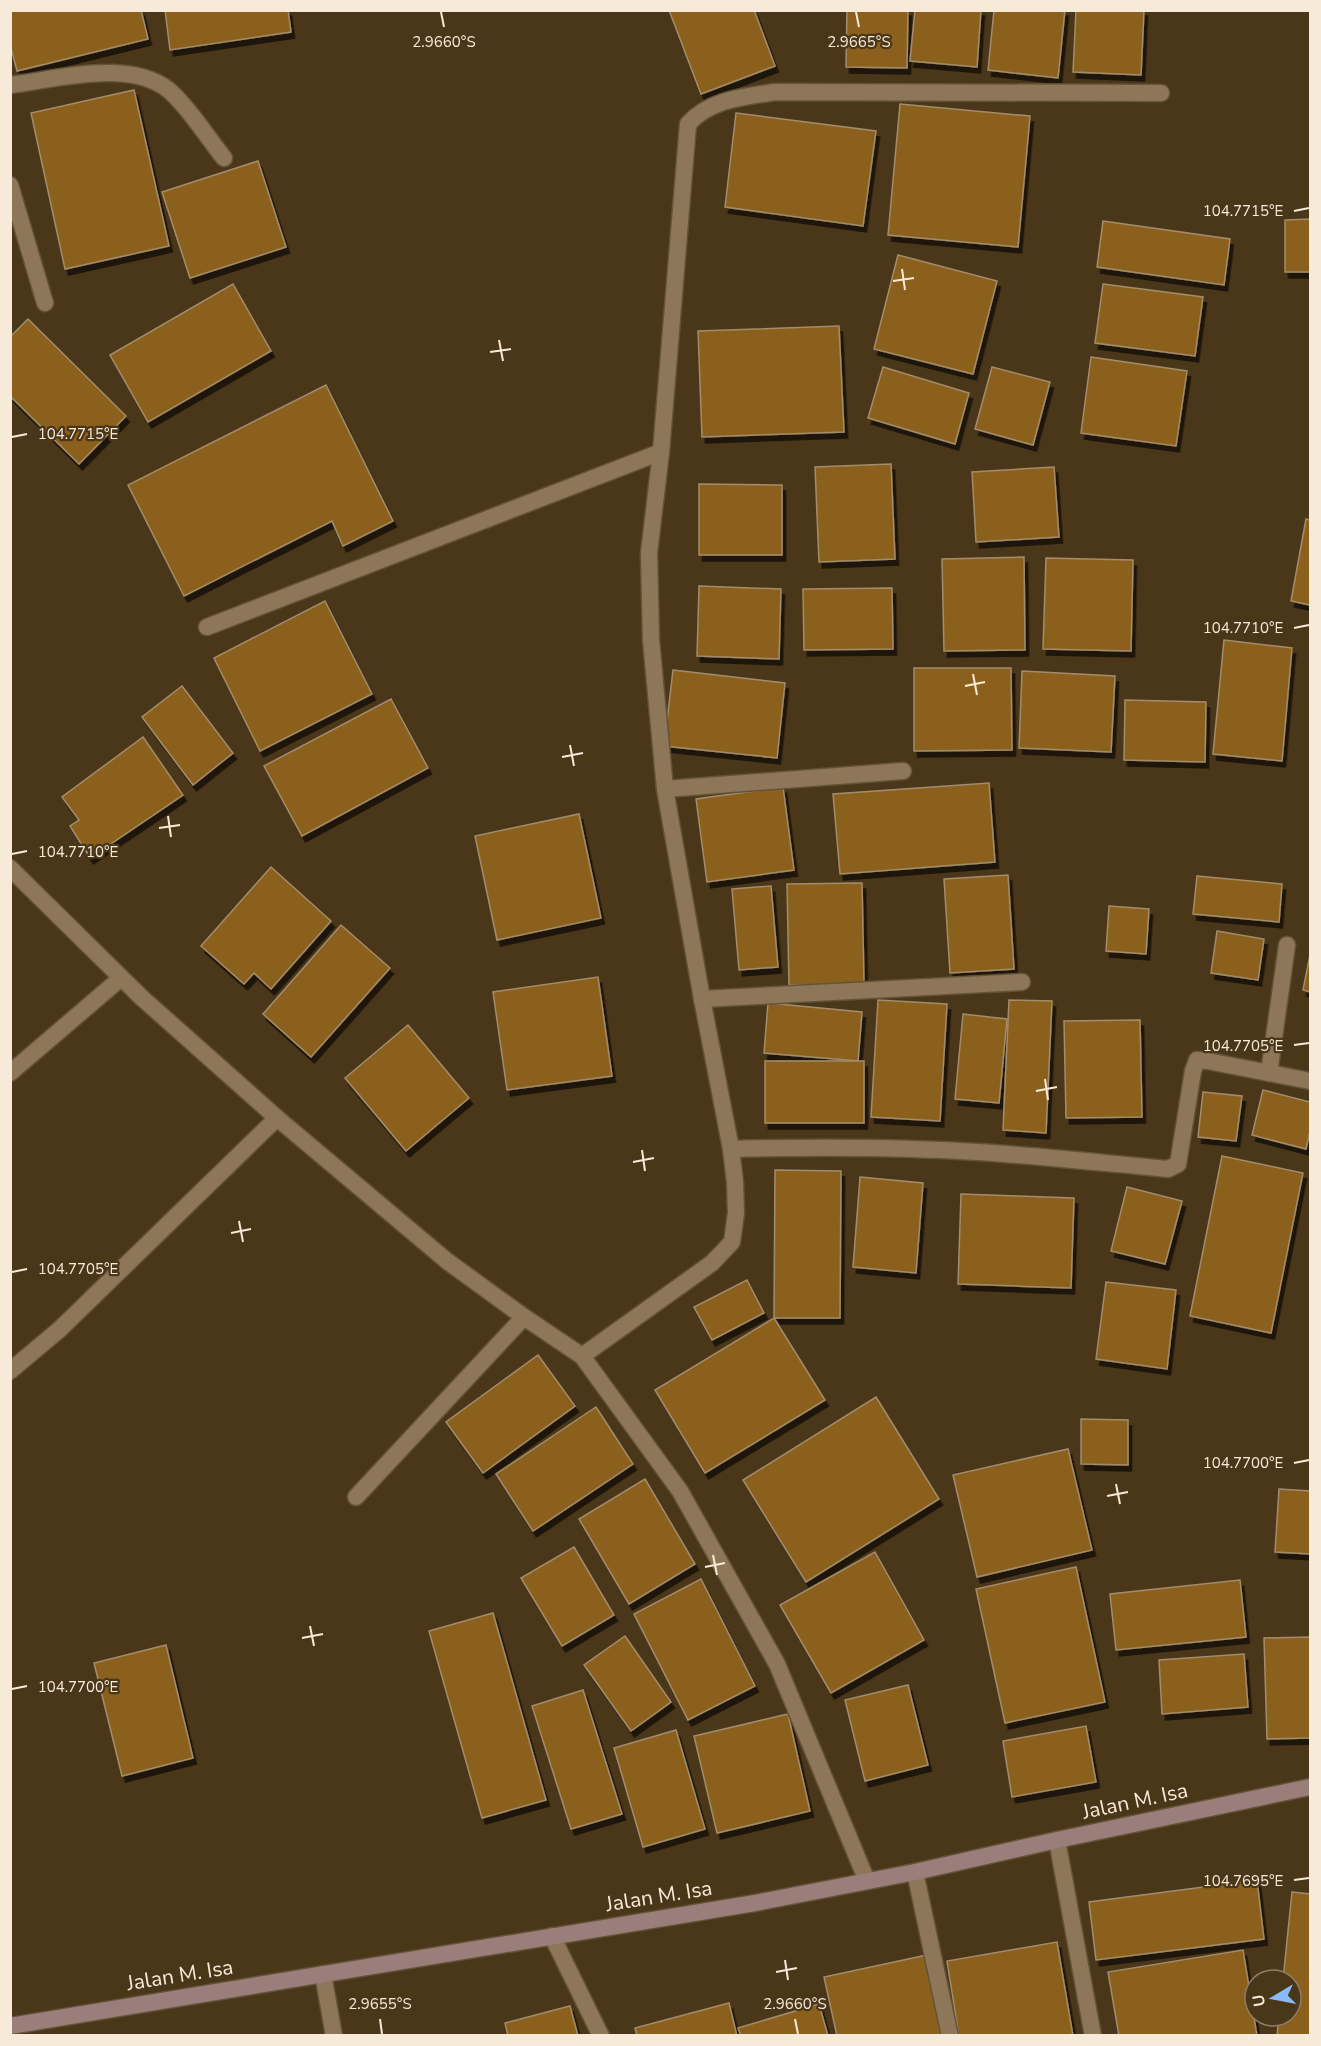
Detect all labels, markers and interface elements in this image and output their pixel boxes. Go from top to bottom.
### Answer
text: 2.9660°S [412,32,476,52]
text: 2.9665°S [827,32,891,52]
text: 104.7715°E [1203,201,1283,221]
text: 104.7715°E [38,424,118,444]
text: 104.7710°E [1203,618,1283,638]
text: 104.7710°E [38,842,118,862]
text: 104.7705°E [1203,1036,1283,1056]
text: 104.7705°E [38,1259,118,1279]
text: 104.7700°E [1203,1453,1283,1473]
text: 104.7700°E [38,1677,118,1697]
street label: Jalan M. Isa [1079,1776,1190,1826]
text: 104.7695°E [1203,1871,1283,1891]
street label: Jalan M. Isa [603,1874,714,1918]
street label: Jalan M. Isa [124,1953,235,1997]
north arrow [1243,1968,1303,2028]
text: U [1247,1993,1271,2008]
text: 2.9655°S [348,1994,412,2014]
text: 2.9660°S [763,1994,827,2014]

